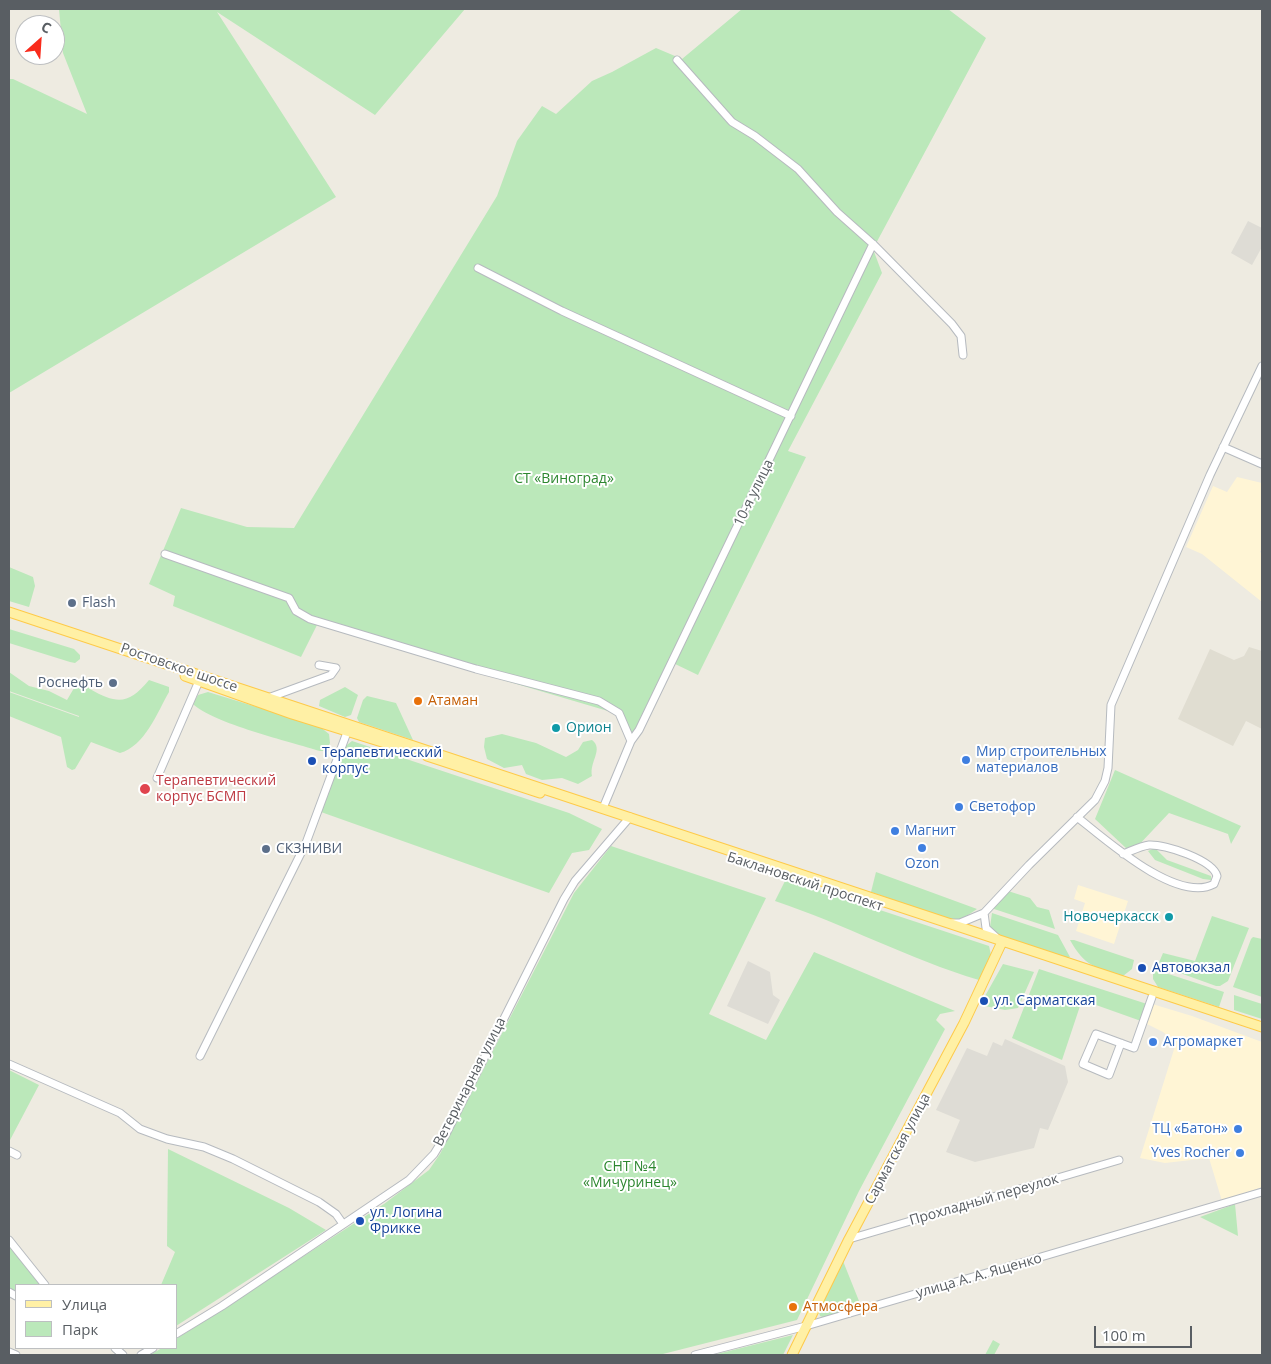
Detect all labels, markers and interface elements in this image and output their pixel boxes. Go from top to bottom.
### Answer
north arrow [15,15,65,65]
text: С [38,16,55,37]
street label: 10-я улица [731,457,777,529]
park label: СТ «Виноград» [514,471,614,487]
place label: Flash [82,595,116,611]
marker: Flash [66,597,78,609]
street label: Ростовское шоссе [118,640,240,696]
place label: Роснефть [38,675,103,691]
marker: Роснефть [107,677,119,689]
place label: Атаман [428,693,478,709]
marker: Атаман [412,695,424,707]
place label: Орион [566,720,612,736]
marker: Орион [550,722,562,734]
place label: Мир строительных материалов [976,744,1107,776]
place label: Терапевтический корпус [322,745,442,778]
marker: Мир строительных материалов [960,754,972,766]
marker: Терапевтический корпус [306,755,318,767]
place label: Терапевтический корпус БСМП [156,773,276,806]
marker: Терапевтический корпус БСМП [138,782,152,796]
place label: Светофор [969,799,1036,815]
marker: Светофор [953,801,965,813]
place label: Магнит [905,823,956,839]
marker: Магнит [889,825,901,837]
place label: СКЗНИВИ [276,841,342,857]
marker: Ozon [916,842,928,854]
marker: СКЗНИВИ [260,843,272,855]
street label: Баклановский проспект [725,849,885,915]
place label: Ozon [905,856,939,872]
place label: Новочеркасск [1063,909,1159,925]
marker: Новочеркасск [1163,911,1175,923]
place label: Автовокзал [1152,960,1230,976]
marker: Автовокзал [1136,962,1148,974]
place label: ул. Сарматская [994,993,1096,1009]
marker: ул. Сарматская [978,995,990,1007]
street label: Ветеринарная улица [430,1015,510,1149]
place label: Агромаркет [1163,1034,1243,1050]
marker: Агромаркет [1147,1036,1159,1048]
street label: Сарматская улица [862,1091,934,1207]
place label: ТЦ «Батон» [1152,1121,1228,1137]
marker: ТЦ «Батон» [1232,1123,1244,1135]
place label: Yves Rocher [1151,1145,1230,1161]
marker: Yves Rocher [1234,1147,1246,1159]
park label: СНТ №4 «Мичуринец» [583,1159,677,1192]
street label: Прохладный переулок [908,1171,1060,1229]
place label: ул. Логина Фрикке [370,1205,442,1238]
marker: ул. Логина Фрикке [354,1215,366,1227]
street label: улица А. А. Ященко [914,1250,1044,1302]
legend [15,1284,178,1349]
text: Улица [62,1294,107,1314]
place label: Атмосфера [803,1299,878,1315]
marker: Атмосфера [787,1301,799,1313]
scale bar [1096,1316,1194,1348]
text: Парк [62,1319,98,1339]
text: 100 m [1102,1325,1146,1345]

